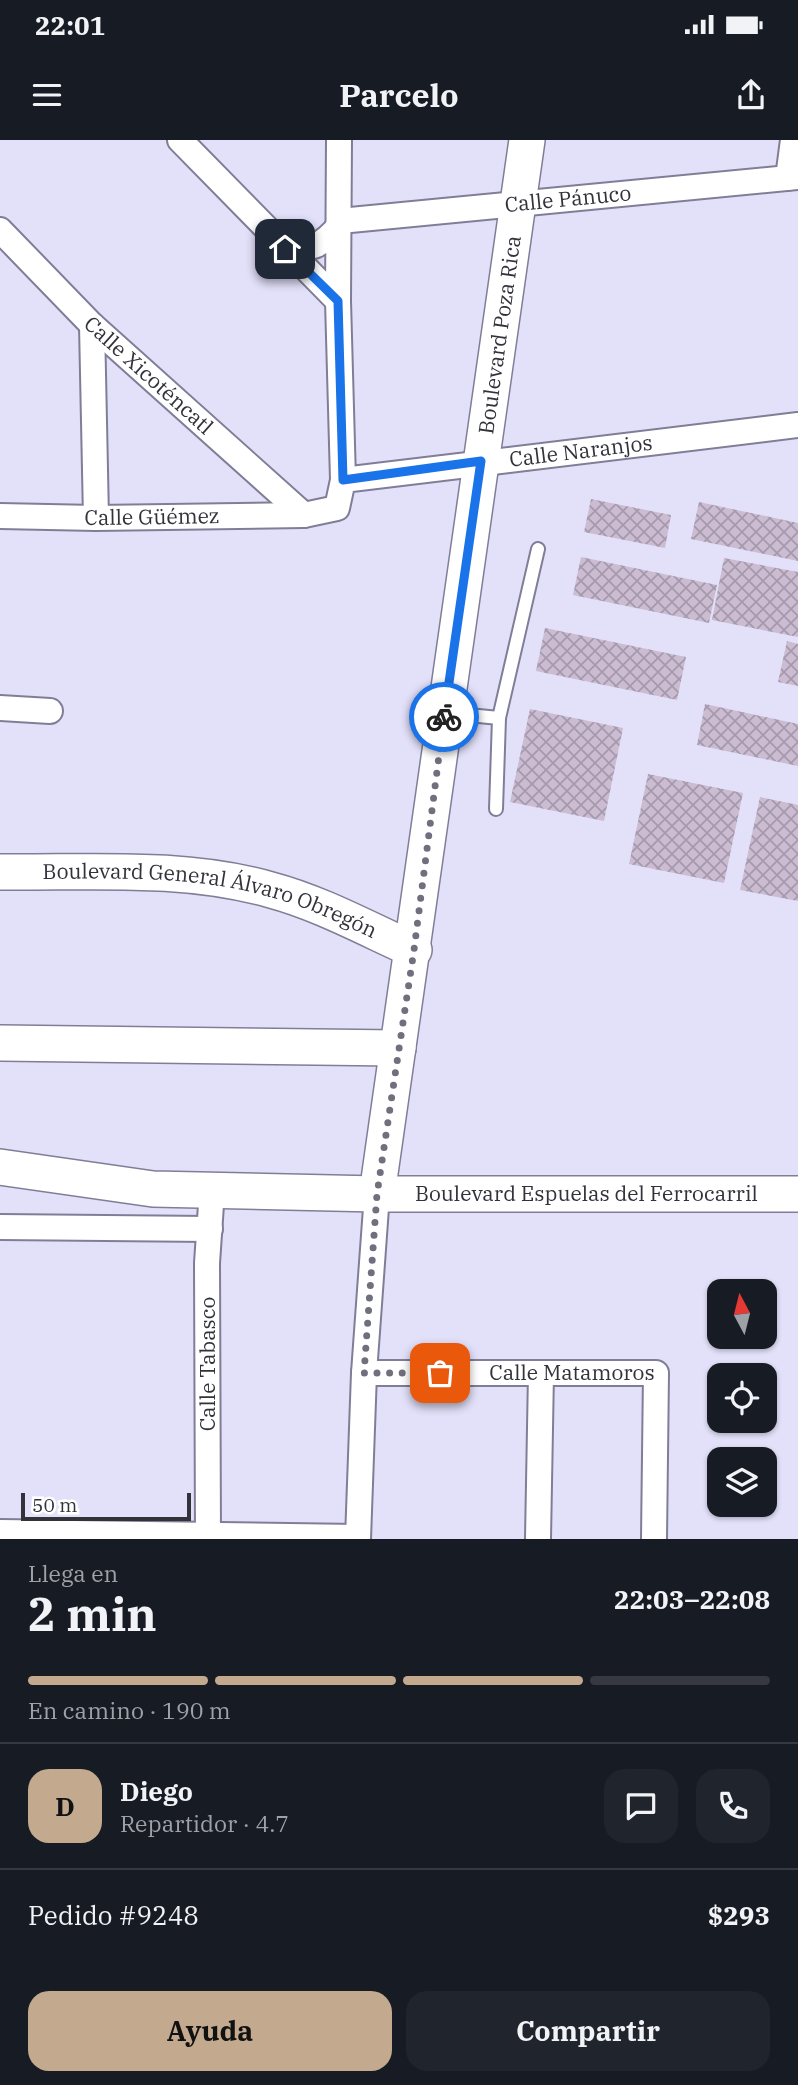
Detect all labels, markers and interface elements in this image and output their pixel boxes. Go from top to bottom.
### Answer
text: 22:01 [35,8,105,42]
text: Parcelo [339,74,459,116]
icon: menu [28,76,66,114]
icon: share [732,76,770,114]
street label: Calle Pánuco [503,178,632,218]
pin [255,219,315,279]
icon: home [266,230,304,268]
street label: Boulevard Poza Rica [471,234,527,436]
street label: Calle Xicoténcatl [78,309,220,440]
street label: Calle Naranjos [508,428,654,473]
street label: Calle Güémez [84,501,220,531]
courier [409,682,479,752]
icon: bike [425,698,463,736]
street label: Boulevard General Álvaro Obregón [42,857,382,944]
street label: Boulevard Espuelas del Ferrocarril [415,1179,758,1207]
north arrow [707,1279,777,1349]
map controls [707,1279,777,1517]
street label: Calle Tabasco [193,1297,221,1431]
pin [410,1343,470,1403]
icon: bag [421,1354,459,1392]
street label: Calle Matamoros [489,1358,655,1386]
button: locate [707,1363,777,1433]
button: layers [707,1447,777,1517]
scale bar [21,1490,191,1522]
text: 50 m [32,1493,77,1517]
text: Llega en [28,1558,118,1588]
text: 22:03–22:08 [614,1582,770,1616]
text: 2 min [28,1584,157,1644]
text: En camino · 190 m [28,1695,231,1725]
button: chat [604,1769,678,1843]
button: phone [696,1769,770,1843]
text: Diego [120,1774,193,1808]
text: D [55,1789,75,1823]
text: Repartidor · 4.7 [120,1808,289,1838]
text: Pedido #9248 [28,1898,199,1932]
text: $293 [708,1898,770,1932]
button: Ayuda [28,1991,392,2071]
button: Compartir [406,1991,770,2071]

